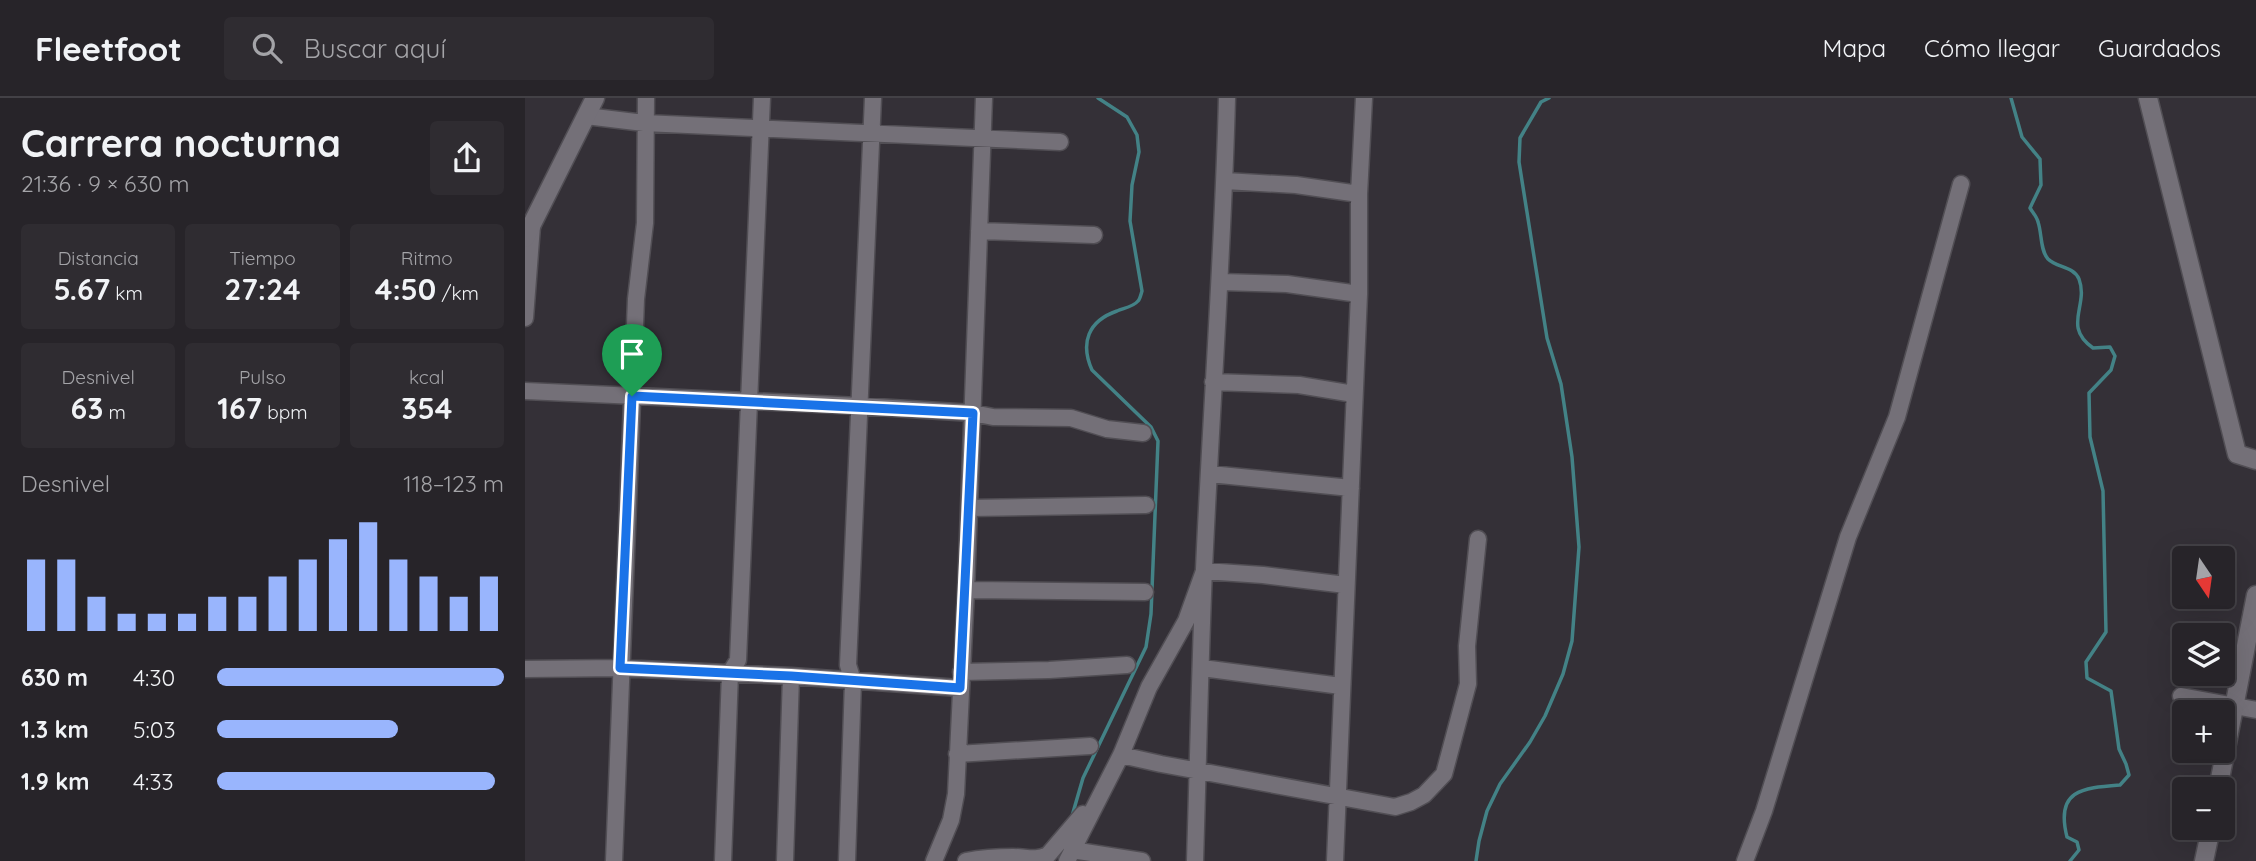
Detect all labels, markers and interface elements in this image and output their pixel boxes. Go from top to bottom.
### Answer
search box [224,17,714,80]
text: Fleetfoot [35,28,182,69]
icon: search [248,29,286,67]
text: Buscar aquí [304,32,446,65]
text: Mapa [1823,33,1886,63]
text: Cómo llegar [1924,33,2060,63]
text: Guardados [2098,33,2221,63]
text: Carrera nocturna [21,119,341,167]
button: share [430,121,504,195]
text: 21:36 · 9 × 630 m [21,169,189,198]
text: Distancia [58,246,139,270]
text: Tiempo [229,246,296,270]
text: Ritmo [401,246,453,270]
text: 5.67 [54,270,110,308]
text: 27:24 [224,270,301,308]
text: 4:50 [375,270,436,308]
text: km [110,281,143,305]
text: /km [436,281,479,305]
pin [602,324,662,396]
icon: arrive [613,335,651,373]
text: Desnivel [61,365,135,389]
text: Pulso [239,365,286,389]
text: kcal [409,365,445,389]
text: 63 [71,389,103,427]
text: 167 [217,389,262,427]
text: 354 [401,389,452,427]
text: m [103,400,126,424]
text: bpm [262,400,308,424]
text: Desnivel [21,469,110,498]
text: 118–123 m [403,469,504,498]
north arrow [2172,546,2235,609]
map controls [2172,546,2235,840]
button: layers [2172,623,2235,686]
text: 630 m [21,663,88,692]
text: 4:30 [133,663,175,692]
button: + [2172,700,2235,763]
text: 1.3 km [21,715,89,744]
text: 5:03 [133,715,176,744]
text: 1.9 km [21,767,89,796]
text: 4:33 [133,767,174,796]
button: − [2172,777,2235,840]

